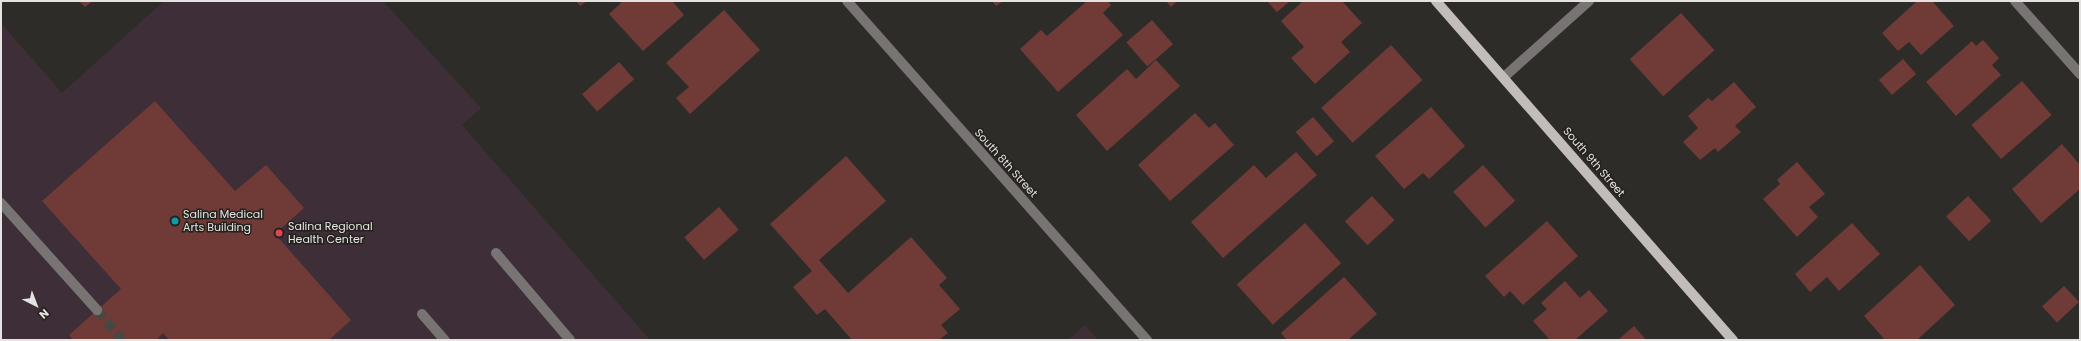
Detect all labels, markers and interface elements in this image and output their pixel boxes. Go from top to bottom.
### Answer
street label: South 9th Street [1560,125,1628,199]
street label: South 8th Street [972,126,1040,200]
place label: Salina Medical Arts Building [183,208,263,234]
marker: Salina Medical Arts Building [170,216,180,226]
place label: Salina Regional Health Center [288,220,373,246]
marker: Salina Regional Health Center [273,227,285,239]
north arrow [16,285,56,325]
text: N [36,305,52,323]

